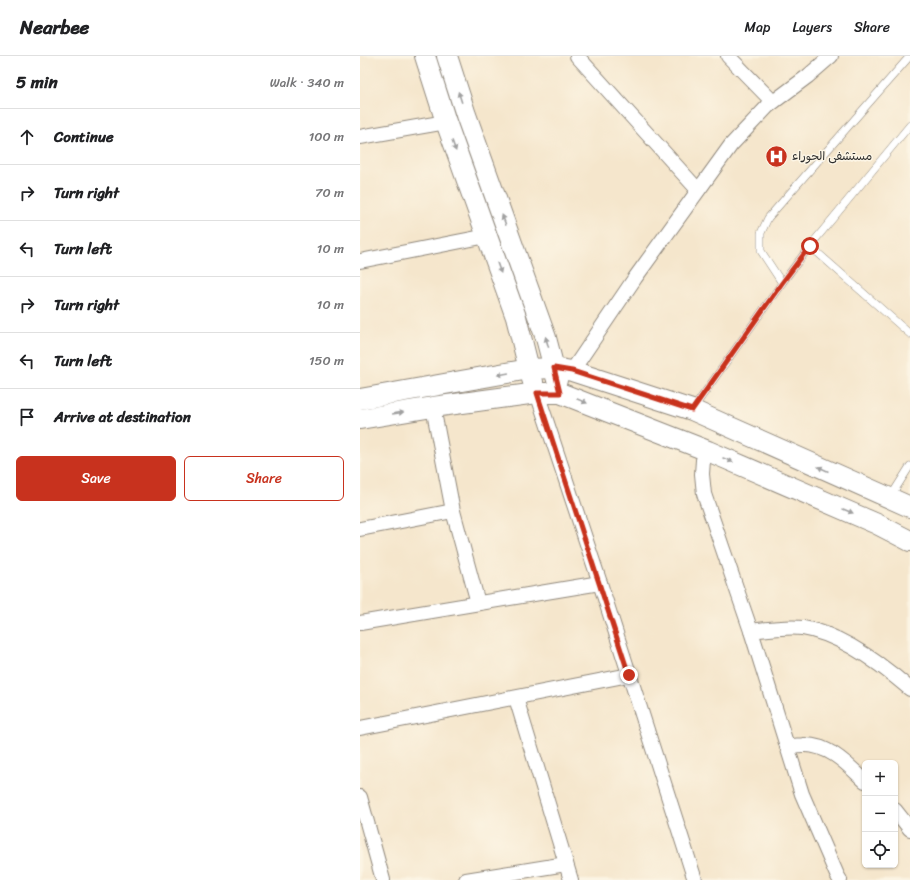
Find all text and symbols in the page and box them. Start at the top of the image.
text: Nearbee [20,11,89,44]
text: Map [745,15,770,40]
text: Layers [792,15,832,40]
text: Share [854,15,890,40]
text: 5 min [16,67,58,97]
text: Walk · 340 m [270,71,344,94]
one-way arrow [457,91,463,103]
text: Continue [54,124,114,150]
text: 100 m [309,125,344,148]
icon: ahead [16,126,38,148]
one-way arrow [452,141,458,153]
hospital icon: مستشفى الحوراء [764,143,790,169]
place label: مستشفى الحوراء [792,145,872,167]
text: Turn right [54,180,119,206]
text: 70 m [315,181,344,204]
icon: right [16,182,38,204]
one-way arrow [500,213,506,225]
text: Turn left [54,236,112,262]
text: 10 m [317,237,344,260]
route start [801,237,819,255]
icon: left [16,238,38,260]
one-way arrow [496,263,502,275]
text: Turn right [54,292,119,318]
text: 10 m [317,293,344,316]
icon: right [16,294,38,316]
one-way arrow [544,336,550,348]
text: Turn left [54,348,112,374]
text: 150 m [309,349,344,372]
icon: left [16,350,38,372]
one-way arrow [497,371,509,377]
one-way arrow [576,399,588,405]
text: Arrive at destination [54,404,191,430]
icon: arrive [16,406,38,428]
one-way arrow [392,410,405,416]
button: Save [16,456,176,501]
button: Share [184,456,344,501]
one-way arrow [723,457,734,463]
one-way arrow [817,465,829,471]
one-way arrow [842,508,853,514]
route end [620,666,638,684]
map controls [862,760,898,868]
button: + [862,760,898,796]
button: − [862,796,898,832]
button: locate [862,832,898,868]

